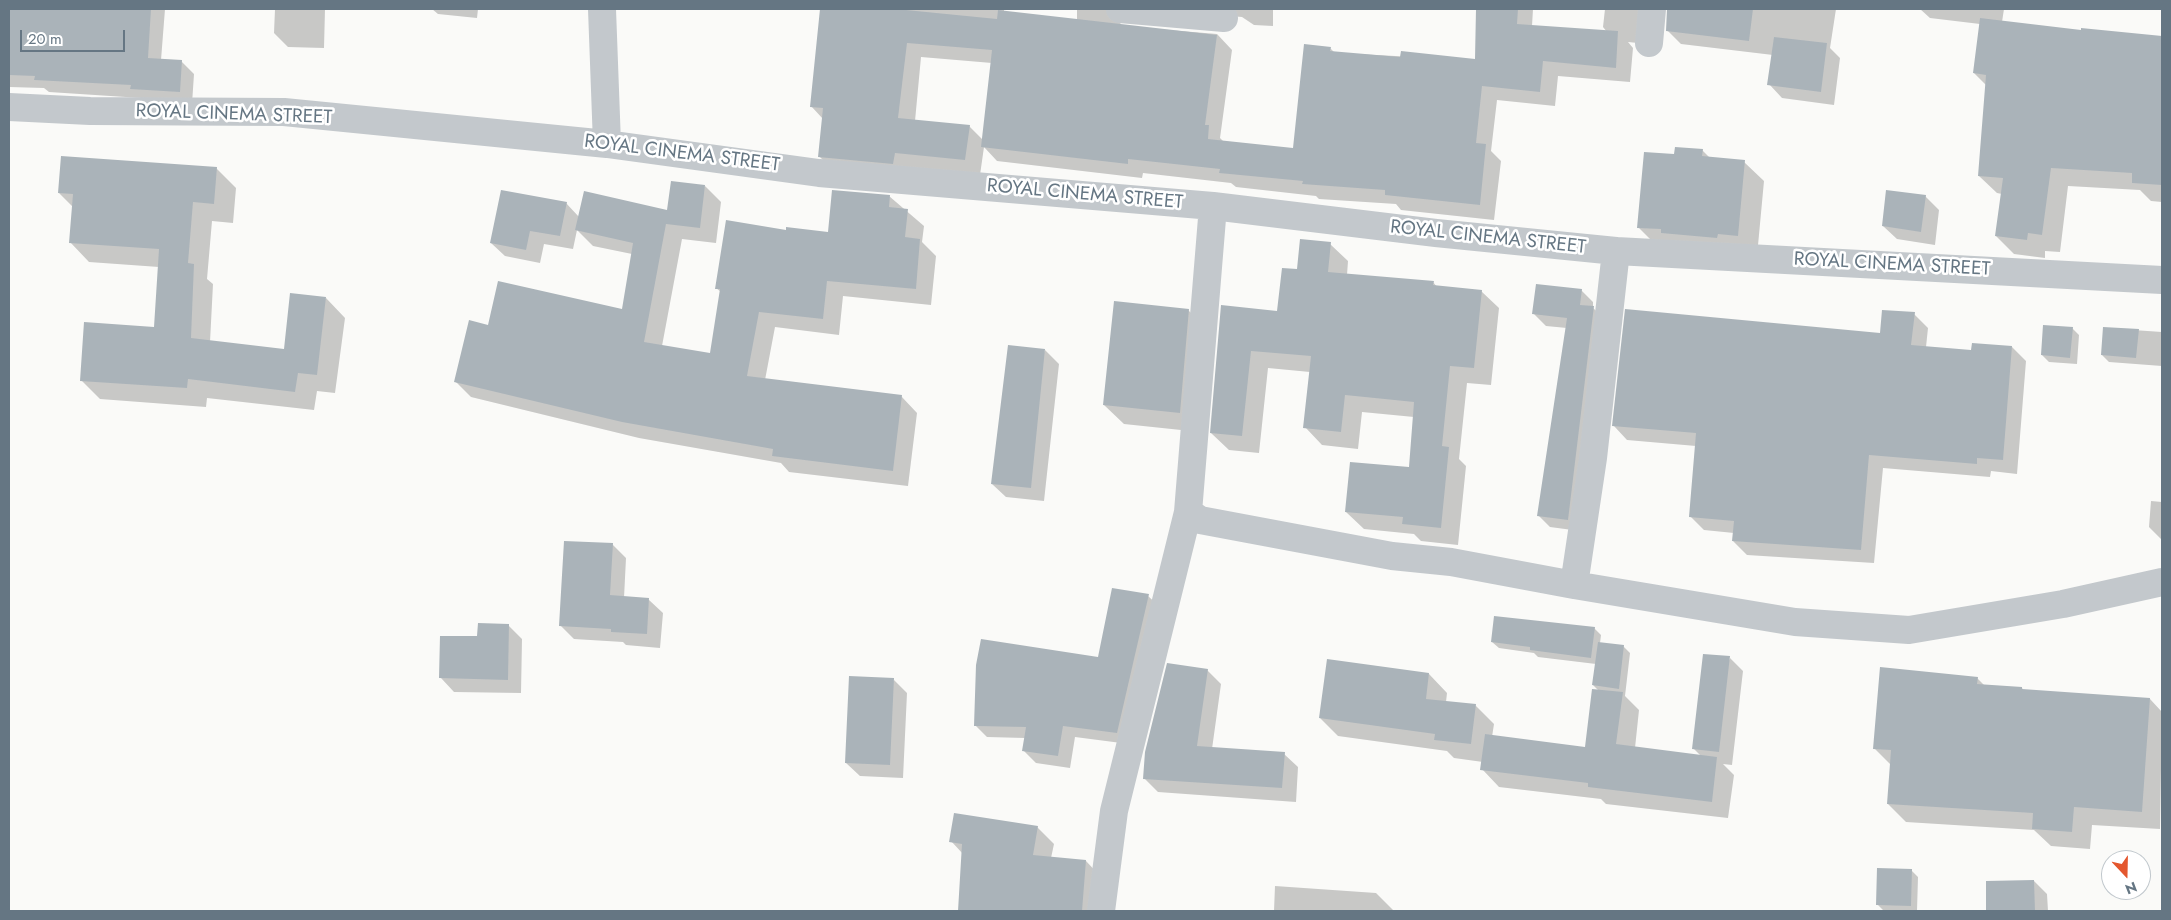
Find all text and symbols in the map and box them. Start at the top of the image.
scale bar [22,20,128,52]
text: 20 m [28,28,62,50]
street label: ROYAL CINEMA STREET [135,100,333,130]
street label: ROYAL CINEMA STREET [583,131,781,177]
street label: ROYAL CINEMA STREET [986,175,1184,215]
street label: ROYAL CINEMA STREET [1389,216,1587,260]
street label: ROYAL CINEMA STREET [1793,248,1991,282]
north arrow [2101,850,2151,900]
text: N [2122,877,2140,899]

